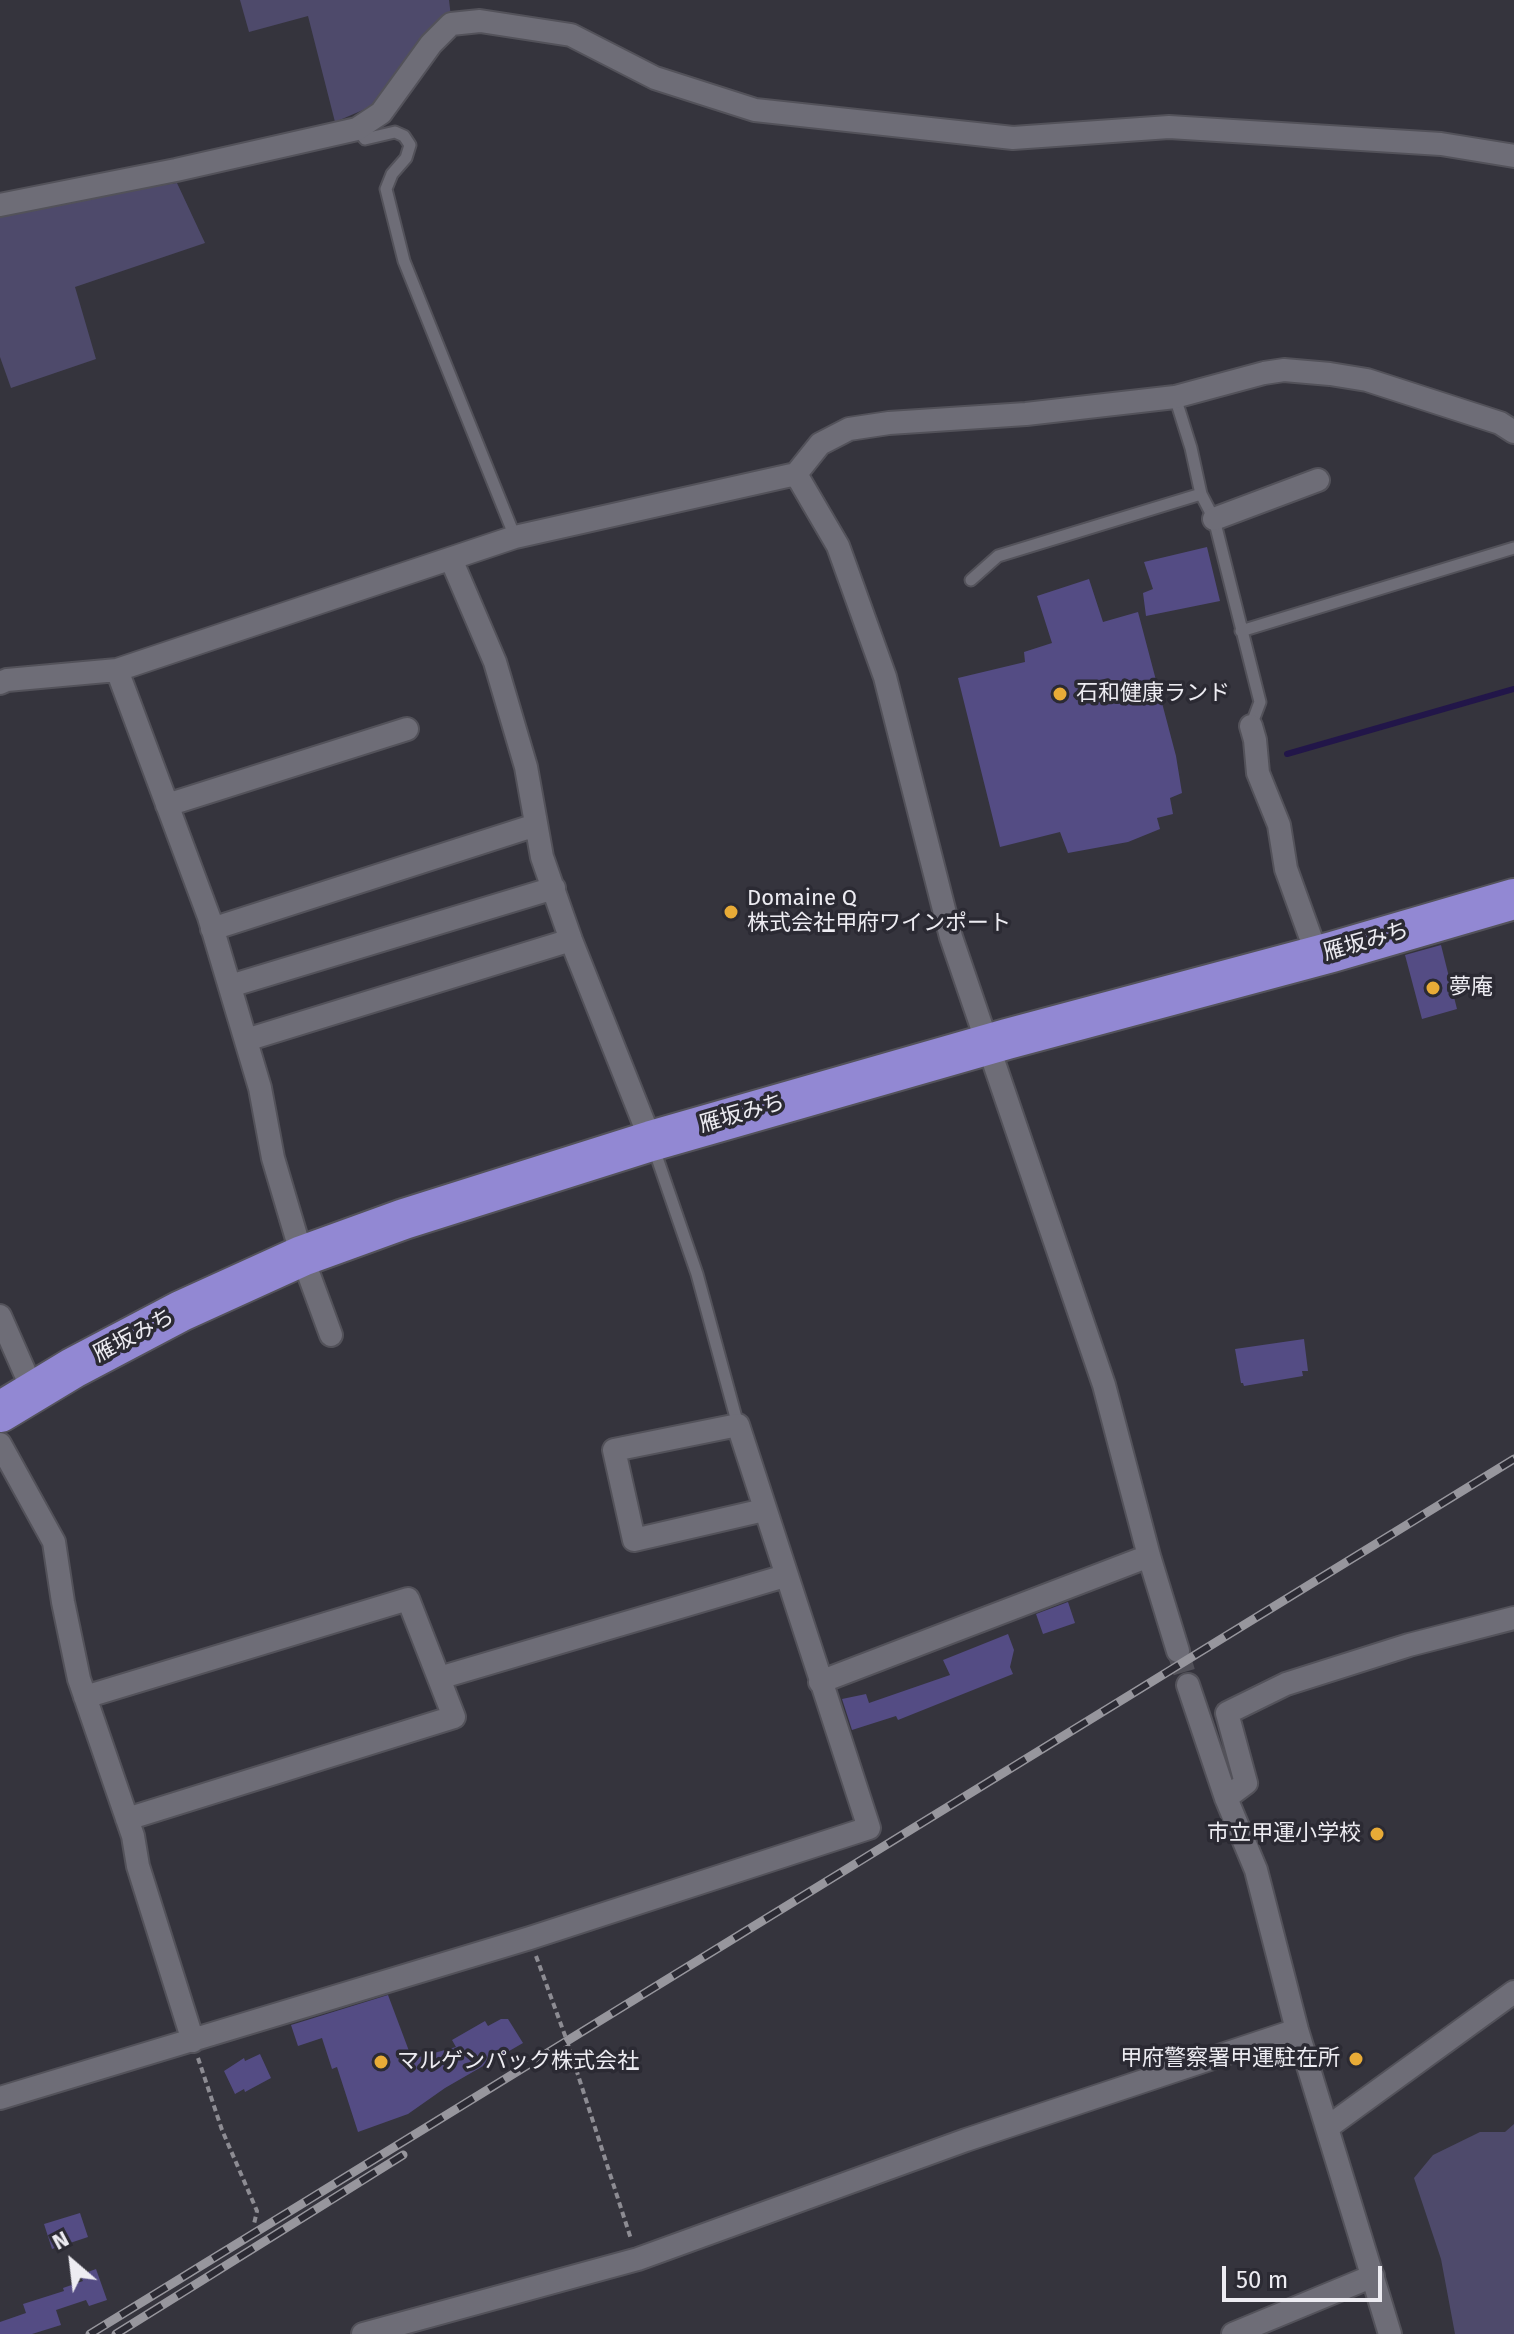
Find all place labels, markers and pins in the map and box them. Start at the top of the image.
place label: 石和健康ランド [1076,681,1230,707]
marker: 石和健康ランド [1051,685,1069,703]
place label: Domaine Q 株式会社甲府ワインポート [747,886,1011,938]
marker: Domaine Q 株式会社甲府ワインポート [722,903,740,921]
place label: 夢庵 [1449,975,1493,1001]
marker: 夢庵 [1424,979,1442,997]
place label: 市立甲運小学校 [1207,1821,1361,1847]
marker: 市立甲運小学校 [1368,1825,1386,1843]
place label: 甲府警察署甲運駐在所 [1120,2046,1340,2072]
place label: マルゲンパック株式会社 [397,2049,639,2075]
marker: 甲府警察署甲運駐在所 [1347,2050,1365,2068]
marker: マルゲンパック株式会社 [372,2053,390,2071]

